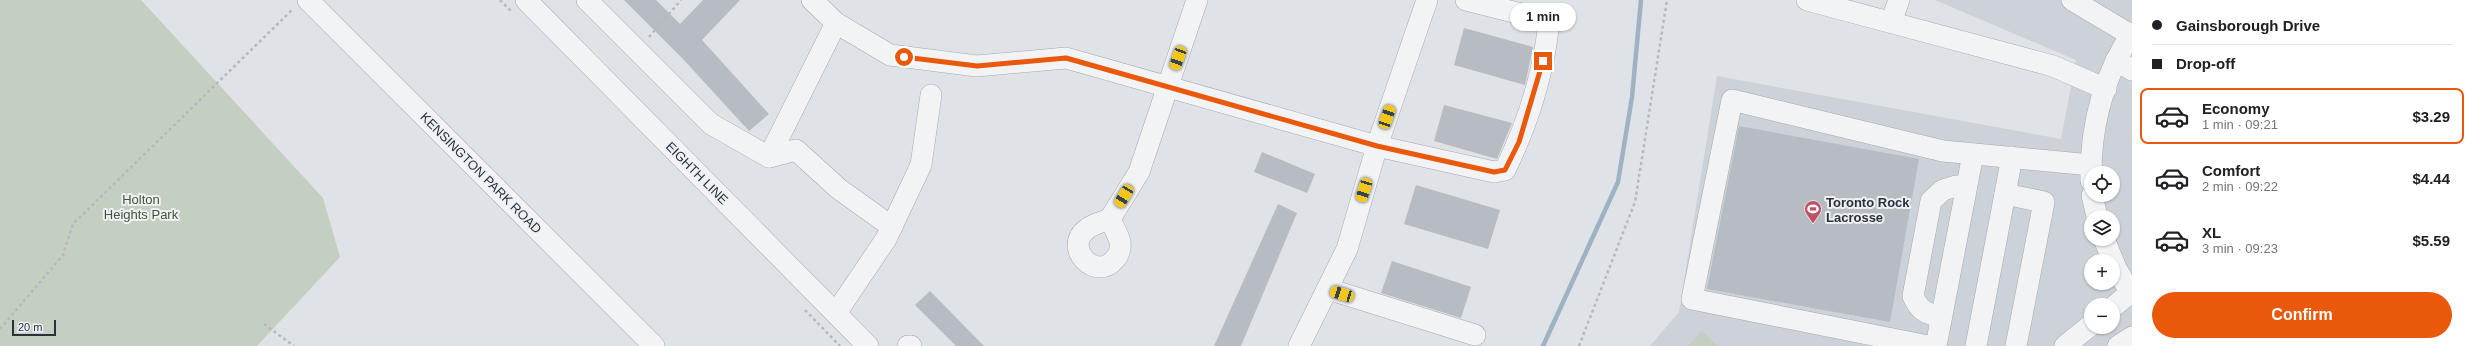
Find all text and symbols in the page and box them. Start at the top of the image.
callout: 1 min [1510,3,1576,31]
text: 1 min [1526,9,1560,24]
text: Gainsborough Drive [2176,17,2320,34]
car [1168,45,1188,71]
route start [895,48,913,66]
route end [1534,52,1552,70]
text: Drop-off [2176,55,2235,72]
icon: car [2154,98,2190,134]
text: Economy [2202,100,2270,117]
car [1377,104,1397,130]
text: $3.29 [2412,108,2450,125]
street label: KENSINGTON PARK ROAD [417,109,545,237]
text: 1 min · 09:21 [2202,117,2278,132]
street label: EIGHTH LINE [663,139,731,207]
icon: car [2154,160,2190,196]
text: Comfort [2202,162,2260,179]
map controls [2084,166,2120,334]
button: locate [2084,166,2120,202]
text: $4.44 [2412,170,2450,187]
car [1355,177,1373,203]
text: 2 min · 09:22 [2202,179,2278,194]
car [1113,183,1135,209]
park label: Holton Heights Park [104,192,179,222]
place label: Toronto Rock Lacrosse [1826,195,1910,225]
sports icon: Toronto Rock Lacrosse [1803,199,1823,224]
button: layers [2084,210,2120,246]
icon: car [2154,222,2190,258]
text: XL [2202,224,2221,241]
text: $5.59 [2412,232,2450,249]
text: 3 min · 09:23 [2202,241,2278,256]
button: + [2084,254,2120,290]
car [1329,285,1355,303]
button: Confirm [2152,292,2452,338]
button: − [2084,298,2120,334]
scale bar [12,318,56,337]
text: 20 m [18,321,42,333]

